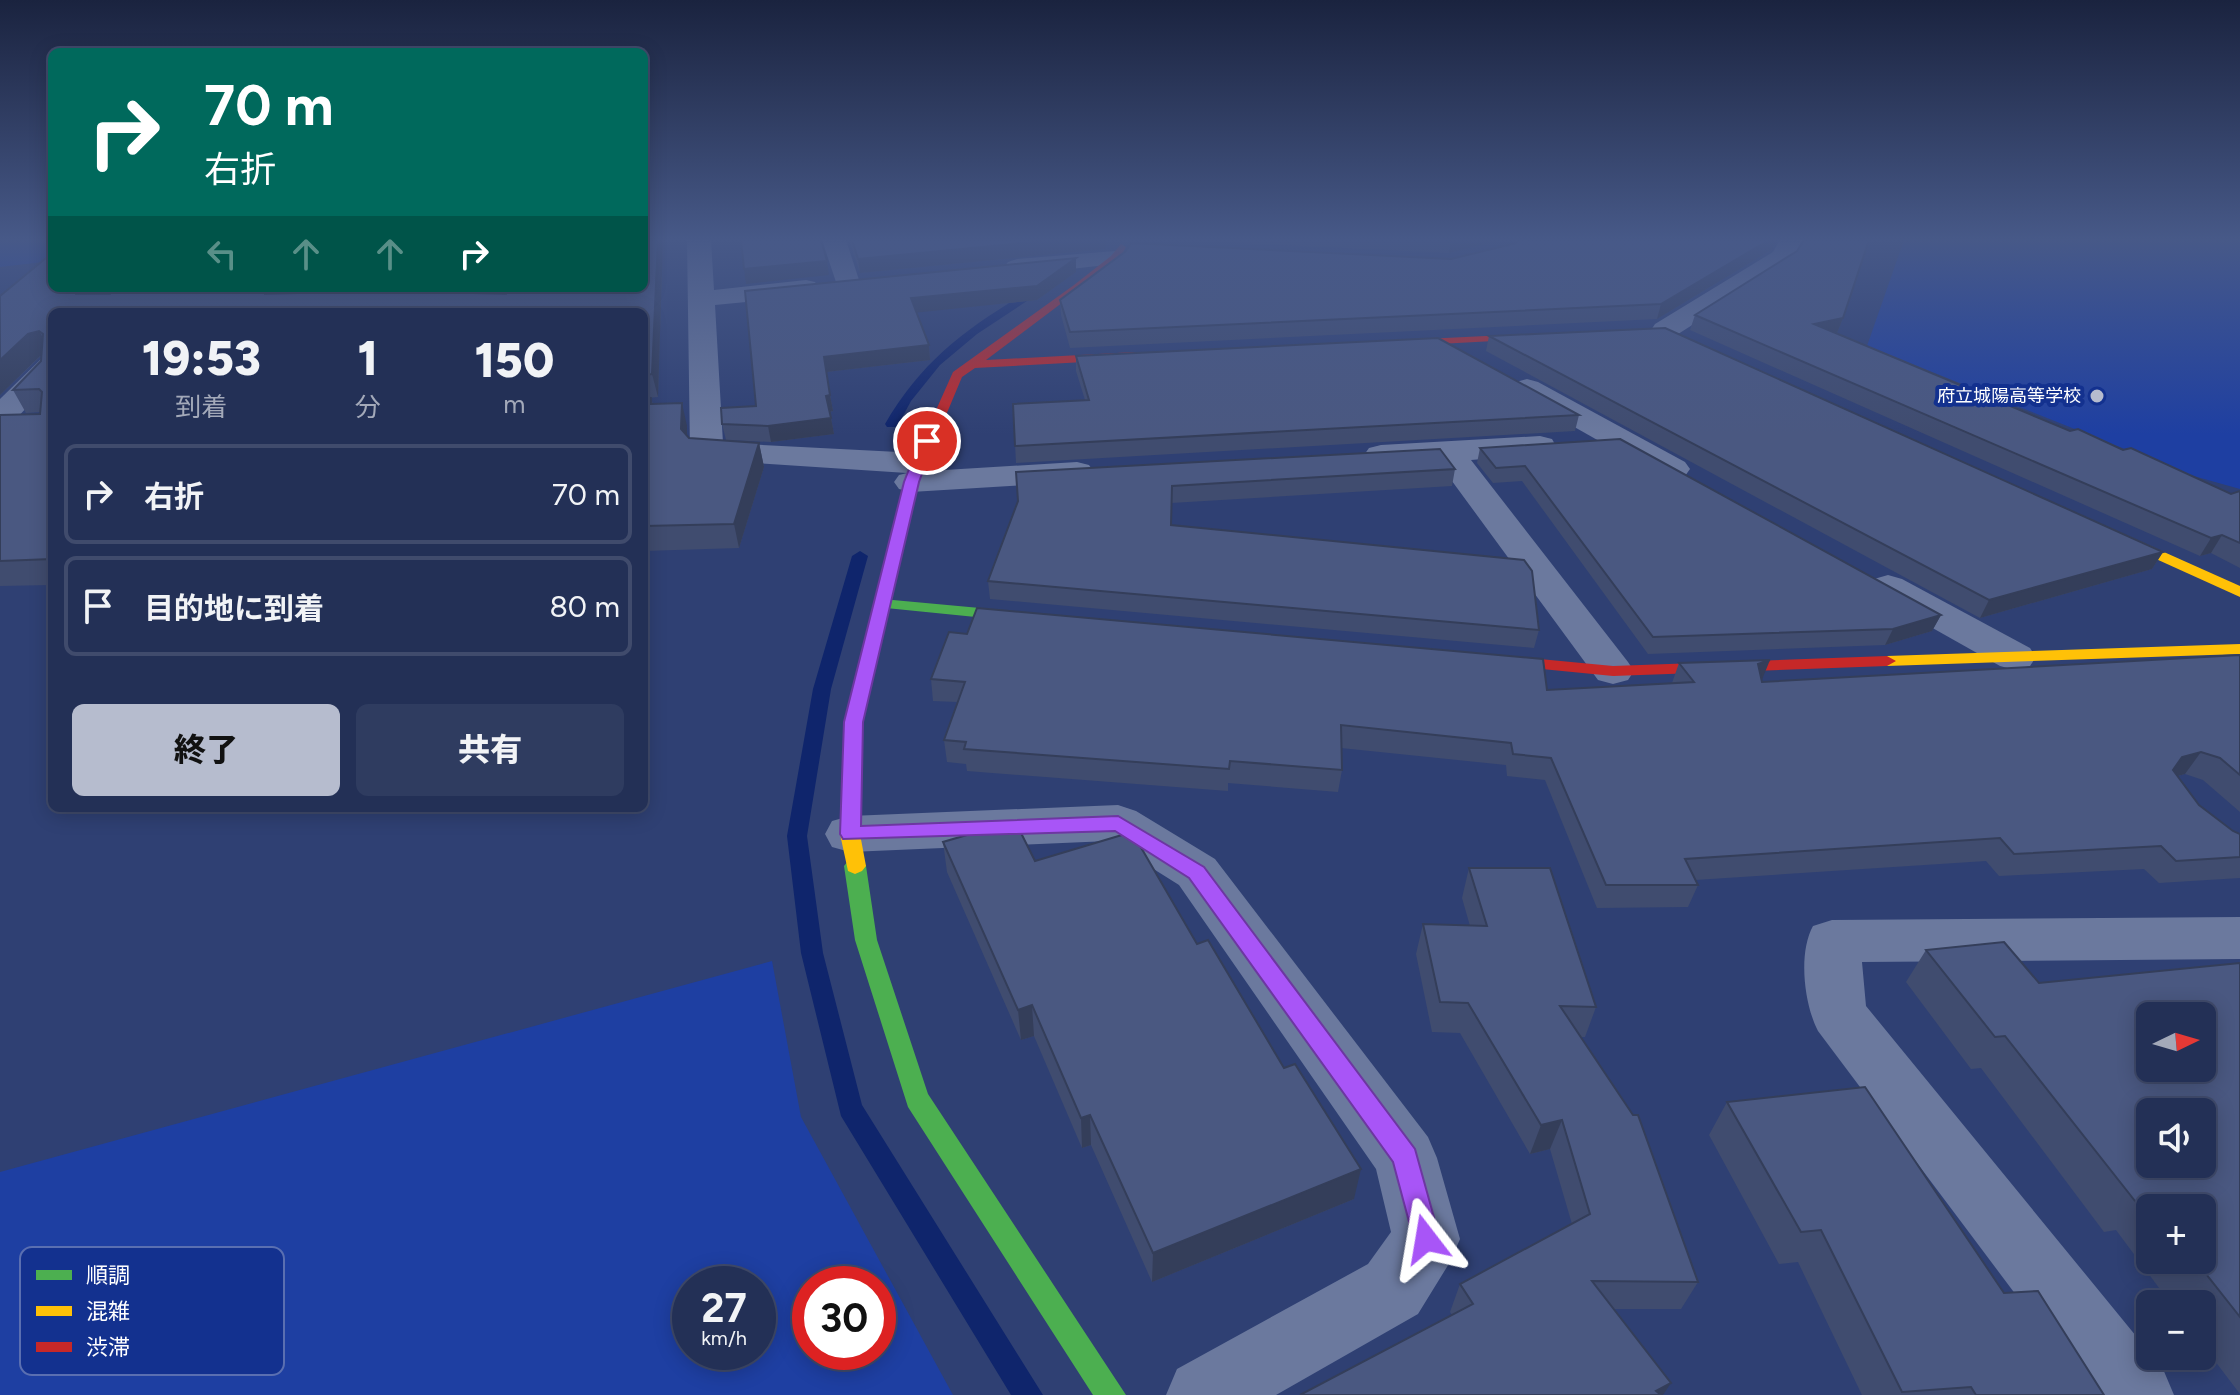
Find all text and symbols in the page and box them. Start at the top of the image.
text: 70 m [204,72,334,139]
icon: right [72,80,176,184]
text: 右折 [204,148,276,191]
icon: left [200,232,244,276]
icon: ahead [284,232,328,276]
icon: ahead [368,232,412,276]
icon: right [452,232,496,276]
text: 19:53 [142,329,261,387]
text: 1 [357,329,378,387]
text: 150 [474,331,554,389]
place label: 府立城陽高等学校 [1937,385,2081,407]
marker: 府立城陽高等学校 [2088,387,2106,405]
text: m [503,388,525,420]
text: 到着 [175,391,227,423]
text: 分 [355,391,381,423]
pin [893,407,961,475]
icon: arrive [905,419,949,463]
icon: right [76,472,120,516]
text: 70 m [552,476,620,513]
text: 右折 [144,478,204,515]
icon: arrive [76,584,120,628]
text: 80 m [549,588,620,625]
text: 目的地に到着 [144,590,324,627]
button: 終了 [72,704,340,796]
button: 共有 [356,704,624,796]
north arrow [2136,1002,2216,1082]
map controls [2136,1002,2216,1370]
button: sound [2136,1098,2216,1178]
button: + [2136,1194,2216,1274]
position arrow [1384,1197,1468,1281]
legend [20,1247,284,1375]
text: 順調 [86,1262,130,1289]
speed limit sign: 30 [792,1266,896,1370]
text: 27 [701,1284,747,1332]
button: − [2136,1290,2216,1370]
text: 混雑 [86,1298,130,1325]
text: km/h [701,1326,747,1350]
text: 渋滞 [86,1334,130,1361]

